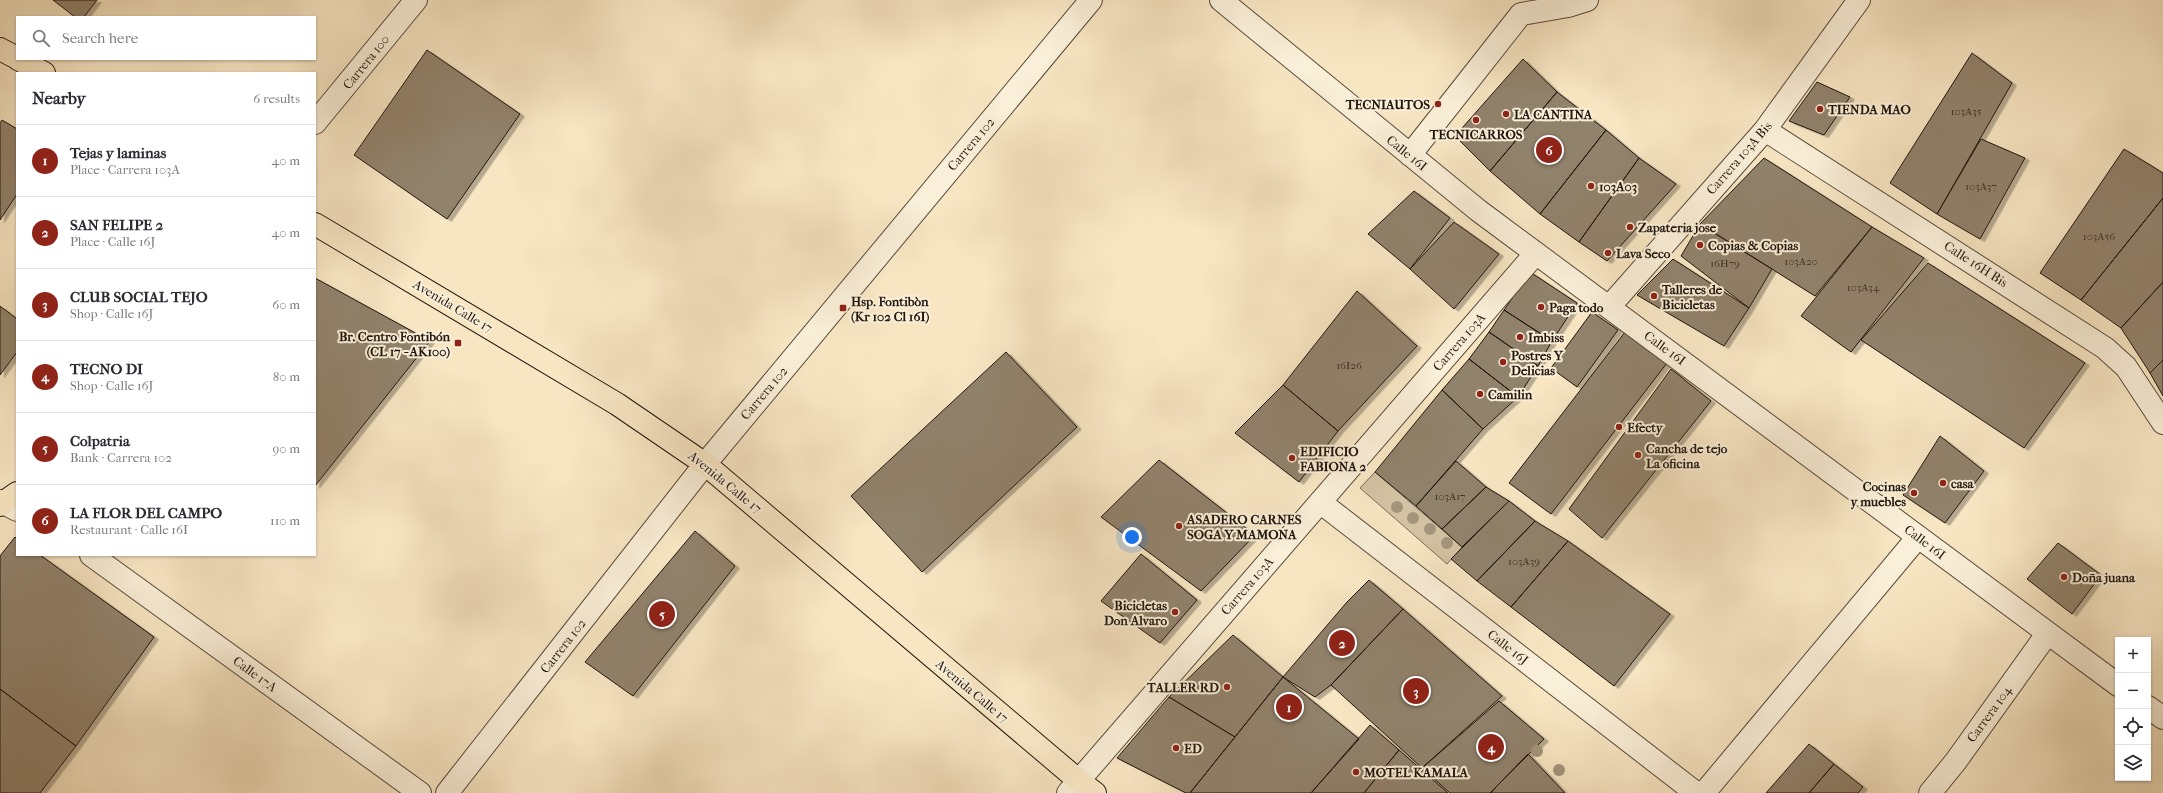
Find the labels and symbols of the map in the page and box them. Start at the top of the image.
street label: Carrera 100 [340,32,392,92]
place label: TECNIAUTOS [1345,97,1430,112]
marker: TECNIAUTOS [1433,99,1443,109]
place label: TIENDA MAO [1827,102,1911,117]
marker: TIENDA MAO [1815,104,1825,114]
house number: 103A35 [1951,105,1982,118]
place label: LA CANTINA [1514,107,1593,122]
marker: LA CANTINA [1501,109,1511,119]
street label: Carrera 102 [944,114,998,174]
marker: TECNICARROS [1471,115,1481,125]
street label: Carrera 103A Bis [1703,118,1775,198]
place label: TECNICARROS [1429,127,1523,142]
street label: Calle 16I [1384,132,1430,174]
pin: 6 [1536,135,1562,165]
place label: 103A03 [1599,179,1637,195]
house number: 103A37 [1965,180,1997,193]
marker: 103A03 [1586,181,1596,191]
place label: Zapateria jose [1638,220,1717,236]
marker: Zapateria jose [1625,222,1635,232]
house number: 103A56 [2083,230,2115,243]
place label: Copias & Copias [1708,238,1798,254]
street label: Calle 16H Bis [1941,238,2011,290]
marker: Copias & Copias [1695,240,1705,250]
place label: Lava Seco [1616,246,1671,261]
marker: Lava Seco [1603,248,1613,258]
house number: 103A20 [1784,255,1818,268]
house number: 16H79 [1710,257,1740,270]
street label: Avenida Calle 17 [410,276,495,336]
house number: 103A34 [1847,281,1880,294]
place label: Talleres de Bicicletas [1661,282,1723,312]
marker: Talleres de Bicicletas [1649,291,1659,301]
place label: Hsp. Fontibòn (Kr 102 Cl 16I) [851,294,930,324]
place label: Paga todo [1549,300,1604,316]
marker: Paga todo [1536,302,1546,312]
marker: Hsp. Fontibòn (Kr 102 Cl 16I) [838,303,848,313]
street label: Carrera 103A [1430,309,1489,374]
street label: Calle 16I [1641,328,1689,368]
place label: Br. Centro Fontibón (CL 17 - AK100) [339,329,450,359]
place label: Imbiss [1528,330,1564,345]
marker: Imbiss [1515,332,1525,342]
marker: Br. Centro Fontibón (CL 17 - AK100) [453,338,463,348]
place label: Postres Y Delicias [1511,348,1564,378]
marker: Postres Y Delicias [1498,357,1508,367]
house number: 16I26 [1336,359,1362,372]
street label: Carrera 102 [737,363,791,423]
place label: Camilin [1488,387,1533,402]
marker: Camilin [1475,389,1485,399]
place label: Efecty [1627,420,1664,436]
marker: Efecty [1614,422,1624,432]
place label: Cancha de tejo La oficina [1646,441,1728,471]
place label: EDIFICIO FABIONA 2 [1299,444,1366,474]
street label: Avenida Calle 17 [685,447,765,516]
marker: Cancha de tejo La oficina [1633,450,1643,460]
marker: EDIFICIO FABIONA 2 [1287,453,1297,463]
place label: casa [1951,476,1975,491]
marker: casa [1938,478,1948,488]
place label: Cocinas y muebles [1850,479,1906,510]
marker: Cocinas y muebles [1909,488,1919,498]
house number: 103A17 [1435,490,1465,503]
place label: ASADERO CARNES SOGA Y MAMONA [1186,512,1302,542]
marker: ASADERO CARNES SOGA Y MAMONA [1174,521,1184,531]
street label: Calle 16I [1901,522,1949,562]
your location [1122,527,1142,547]
street label: Carrera 103A [1218,553,1277,618]
house number: 103A39 [1508,555,1540,568]
place label: Doña juana [2072,570,2136,585]
marker: Doña juana [2059,572,2069,582]
place label: Bicicletas Don Alvaro [1104,598,1167,628]
pin: 5 [649,599,675,629]
marker: Bicicletas Don Alvaro [1170,607,1180,617]
street label: Carrera 102 [537,616,589,676]
street label: Calle 16J [1485,626,1531,668]
pin: 2 [1329,628,1355,658]
street label: Calle 17A [230,653,280,695]
street label: Avenida Calle 17 [932,656,1011,726]
pin: 3 [1403,676,1429,706]
place label: TALLER RD [1146,680,1219,695]
marker: TALLER RD [1222,682,1232,692]
street label: Carrera 104 [1964,683,2015,745]
pin: 1 [1276,692,1302,722]
pin: 4 [1478,732,1504,762]
place label: ED [1184,741,1202,756]
marker: ED [1171,743,1181,753]
place label: MOTEL KAMALA [1363,765,1469,780]
marker: MOTEL KAMALA [1351,767,1361,777]

